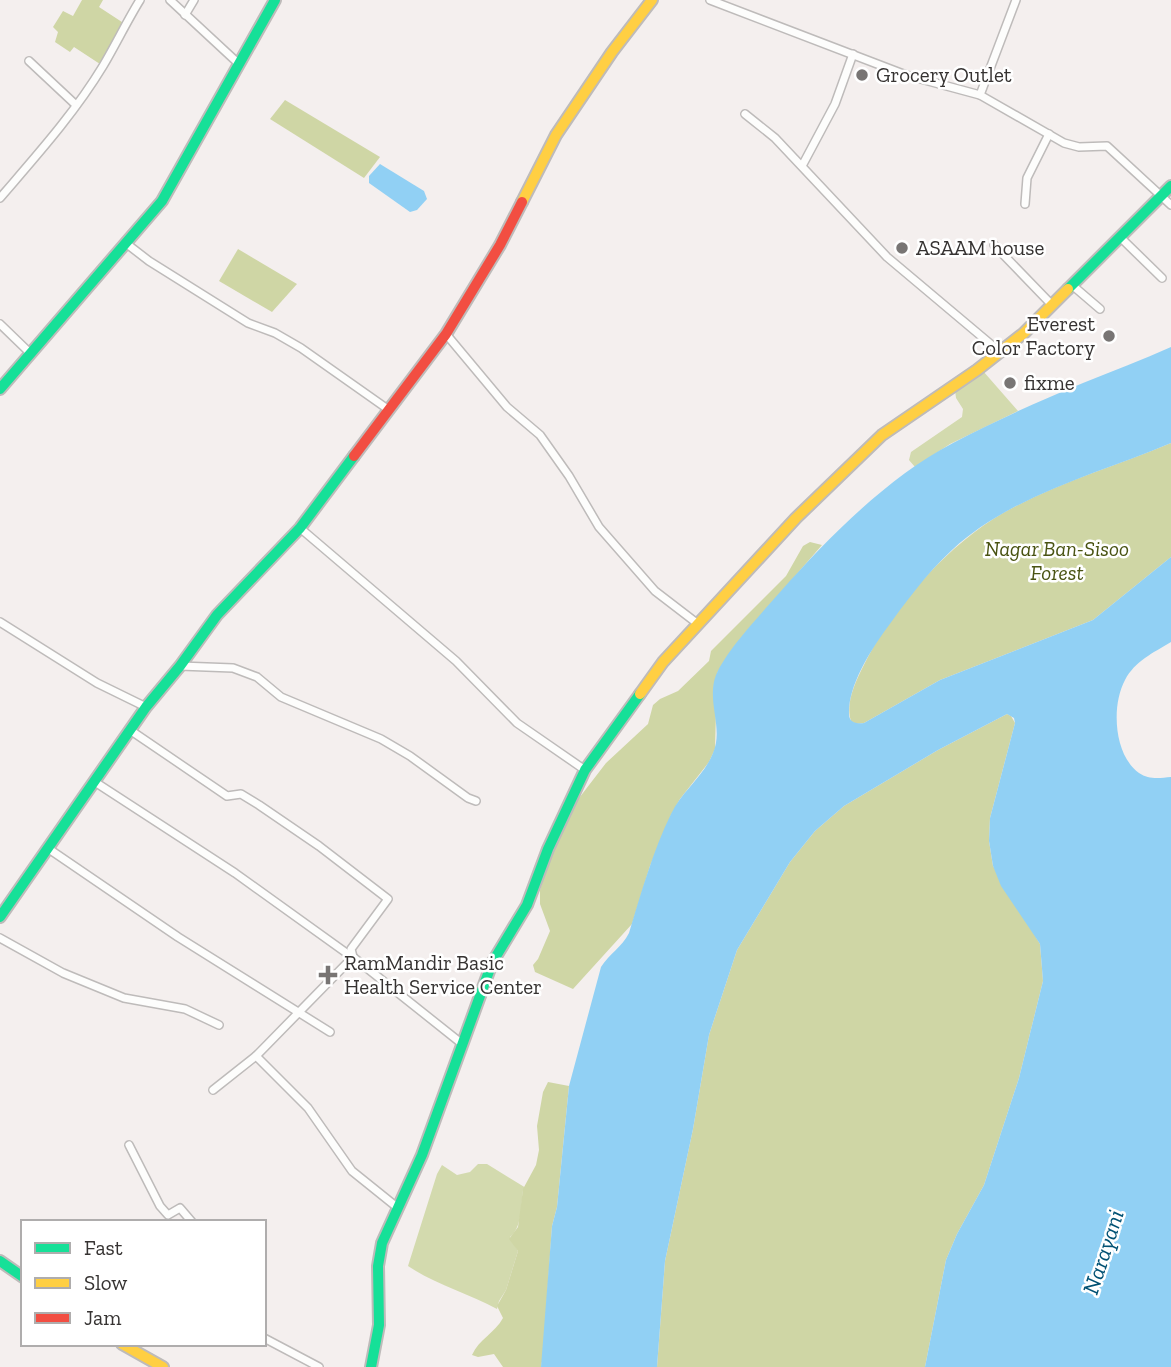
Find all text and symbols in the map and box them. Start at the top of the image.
place label: Grocery Outlet [876,62,1012,87]
marker: Grocery Outlet [854,67,870,83]
place label: ASAAM house [916,235,1044,260]
marker: ASAAM house [894,240,910,256]
place label: Everest Color Factory [972,311,1095,360]
marker: Everest Color Factory [1101,328,1117,344]
place label: fixme [1024,370,1075,395]
marker: fixme [1002,375,1018,391]
park label: Nagar Ban-Sisoo Forest [985,536,1129,585]
place label: RamMandir Basic Health Service Center [344,950,542,999]
marker: RamMandir Basic Health Service Center [318,965,338,985]
water label: Narayani [1076,1206,1130,1298]
legend [21,1220,266,1346]
text: Fast [84,1235,123,1260]
text: Slow [84,1270,127,1295]
text: Jam [84,1305,121,1330]

